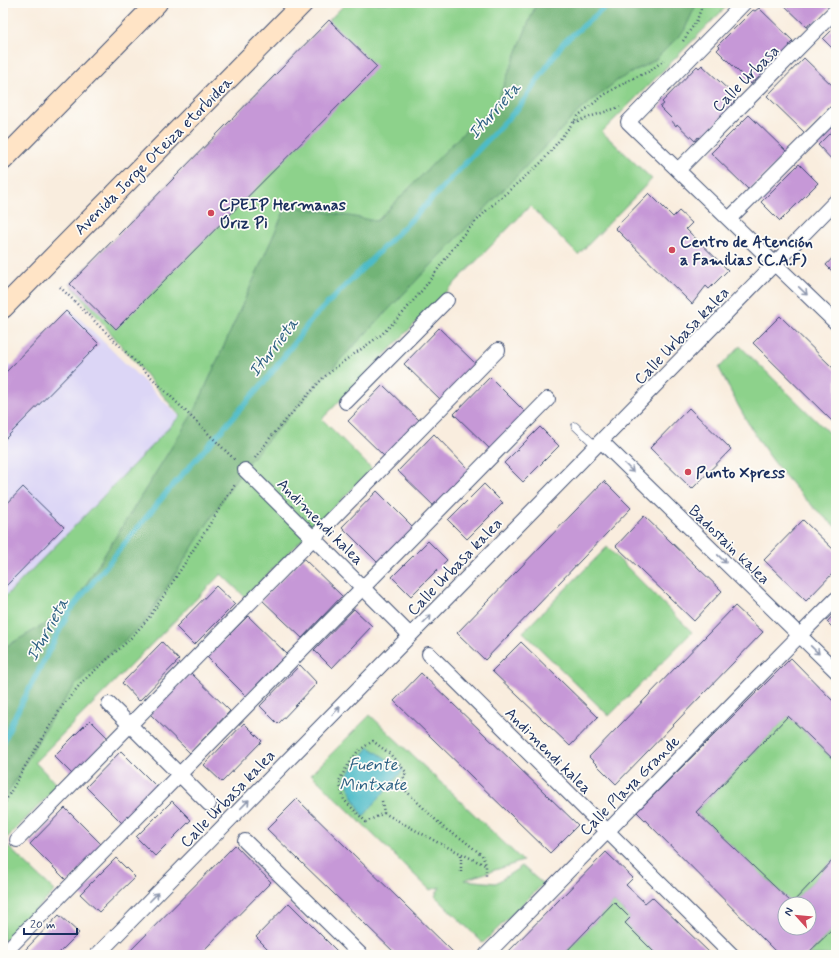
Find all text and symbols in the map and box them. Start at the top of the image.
street label: Calle Urbasa [708,41,784,117]
street label: Avenida Jorge Oteiza etorbidea [70,72,239,241]
water label: Iturrieta [463,77,527,144]
place label: CPEIP Hermanas Úriz Pi [219,195,346,234]
marker: CPEIP Hermanas Úriz Pi [206,208,216,218]
place label: Centro de Atención a Familias (C.A.F) [680,232,813,271]
marker: Centro de Atención a Familias (C.A.F) [667,245,677,255]
street label: Calle Urbasa kalea [630,282,734,390]
one-way arrow [798,286,808,296]
water label: Iturrieta [244,313,304,382]
one-way arrow [624,463,634,473]
place label: Punto Xpress [696,463,785,484]
marker: Punto Xpress [683,467,693,477]
street label: Andimendi kalea [272,474,368,570]
street label: Badostain kalea [684,501,774,590]
street label: Calle Urbasa kalea [403,513,507,621]
one-way arrow [717,554,727,564]
water label: Iturrieta [22,593,75,665]
one-way arrow [422,614,431,624]
one-way arrow [810,645,820,655]
street label: Andimendi kalea [500,703,596,799]
one-way arrow [331,706,340,716]
street label: Calle Playa Grande [575,731,685,841]
street label: Calle Urbasa kalea [176,745,280,853]
water label: Fuente Mintxate [339,754,408,796]
one-way arrow [240,799,249,809]
one-way arrow [149,892,158,902]
north arrow [777,896,817,936]
text: N [781,905,797,918]
scale bar [24,910,77,936]
text: 20 m [30,917,56,933]

